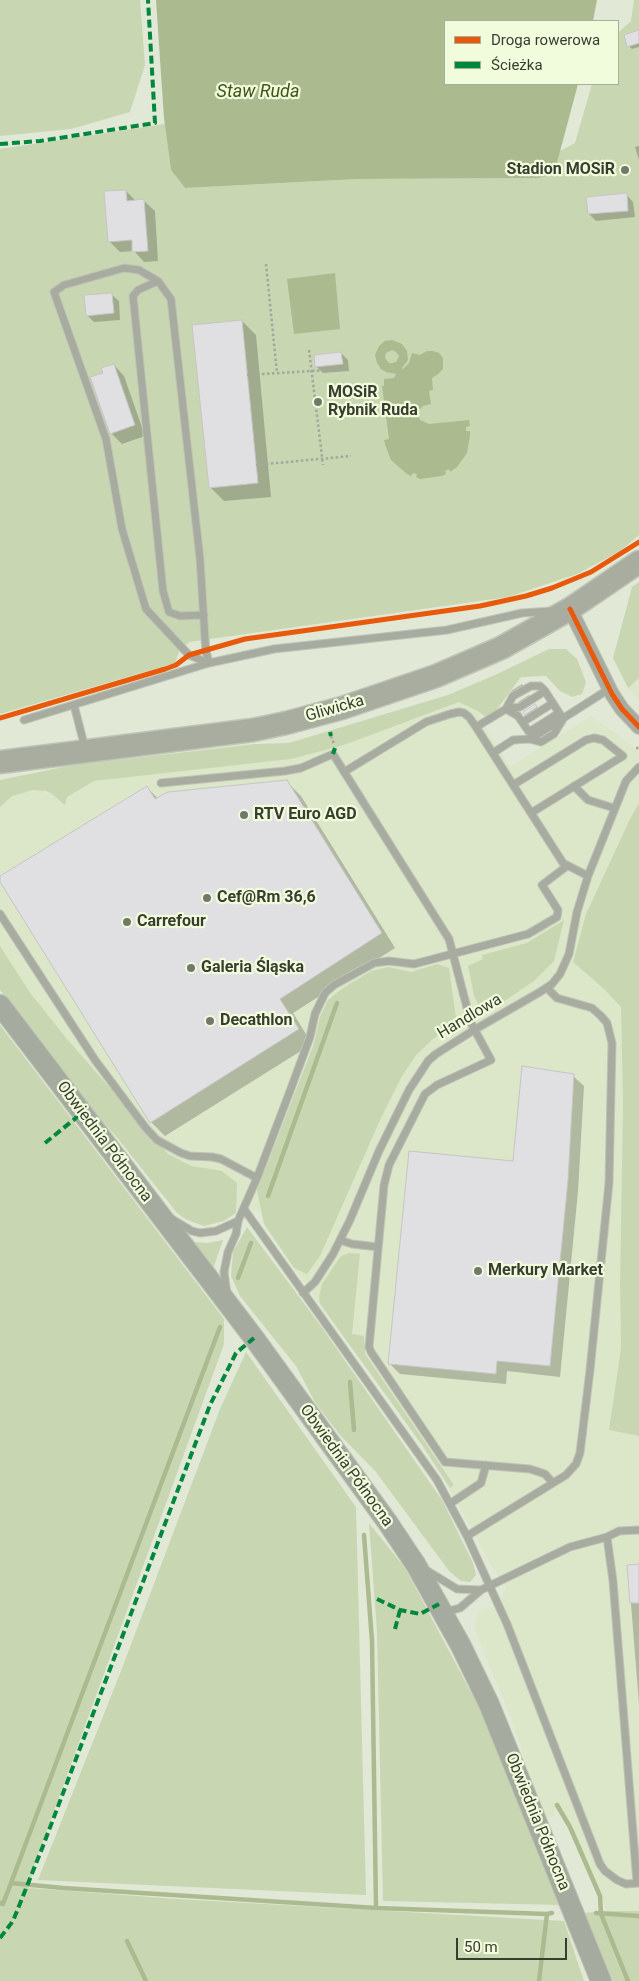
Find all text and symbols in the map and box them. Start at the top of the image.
legend [444,20,619,85]
text: Droga rowerowa [491,31,600,49]
text: Ścieżka [491,56,543,74]
water label: Staw Ruda [217,81,299,103]
place label: Stadion MOSiR [507,160,615,180]
marker: Stadion MOSiR [619,164,631,176]
place label: MOSiR Rybnik Ruda [328,383,418,421]
marker: MOSiR Rybnik Ruda [312,396,324,408]
street label: Gliwicka [304,692,366,726]
place label: RTV Euro AGD [254,805,357,825]
marker: RTV Euro AGD [238,809,250,821]
place label: Cef@Rm 36,6 [217,888,316,908]
marker: Cef@Rm 36,6 [201,892,213,904]
place label: Carrefour [137,912,206,932]
marker: Carrefour [121,916,133,928]
place label: Galeria Śląska [201,958,304,978]
marker: Galeria Śląska [185,962,197,974]
street label: Handlowa [434,990,506,1044]
place label: Decathlon [220,1011,293,1031]
marker: Decathlon [204,1015,216,1027]
street label: Obwiednia Północna [52,1078,156,1206]
place label: Merkury Market [488,1261,603,1281]
marker: Merkury Market [472,1265,484,1277]
street label: Obwiednia Północna [295,1401,397,1531]
street label: Obwiednia Północna [501,1751,573,1893]
scale bar [459,1928,570,1960]
text: 50 m [464,1938,498,1956]

